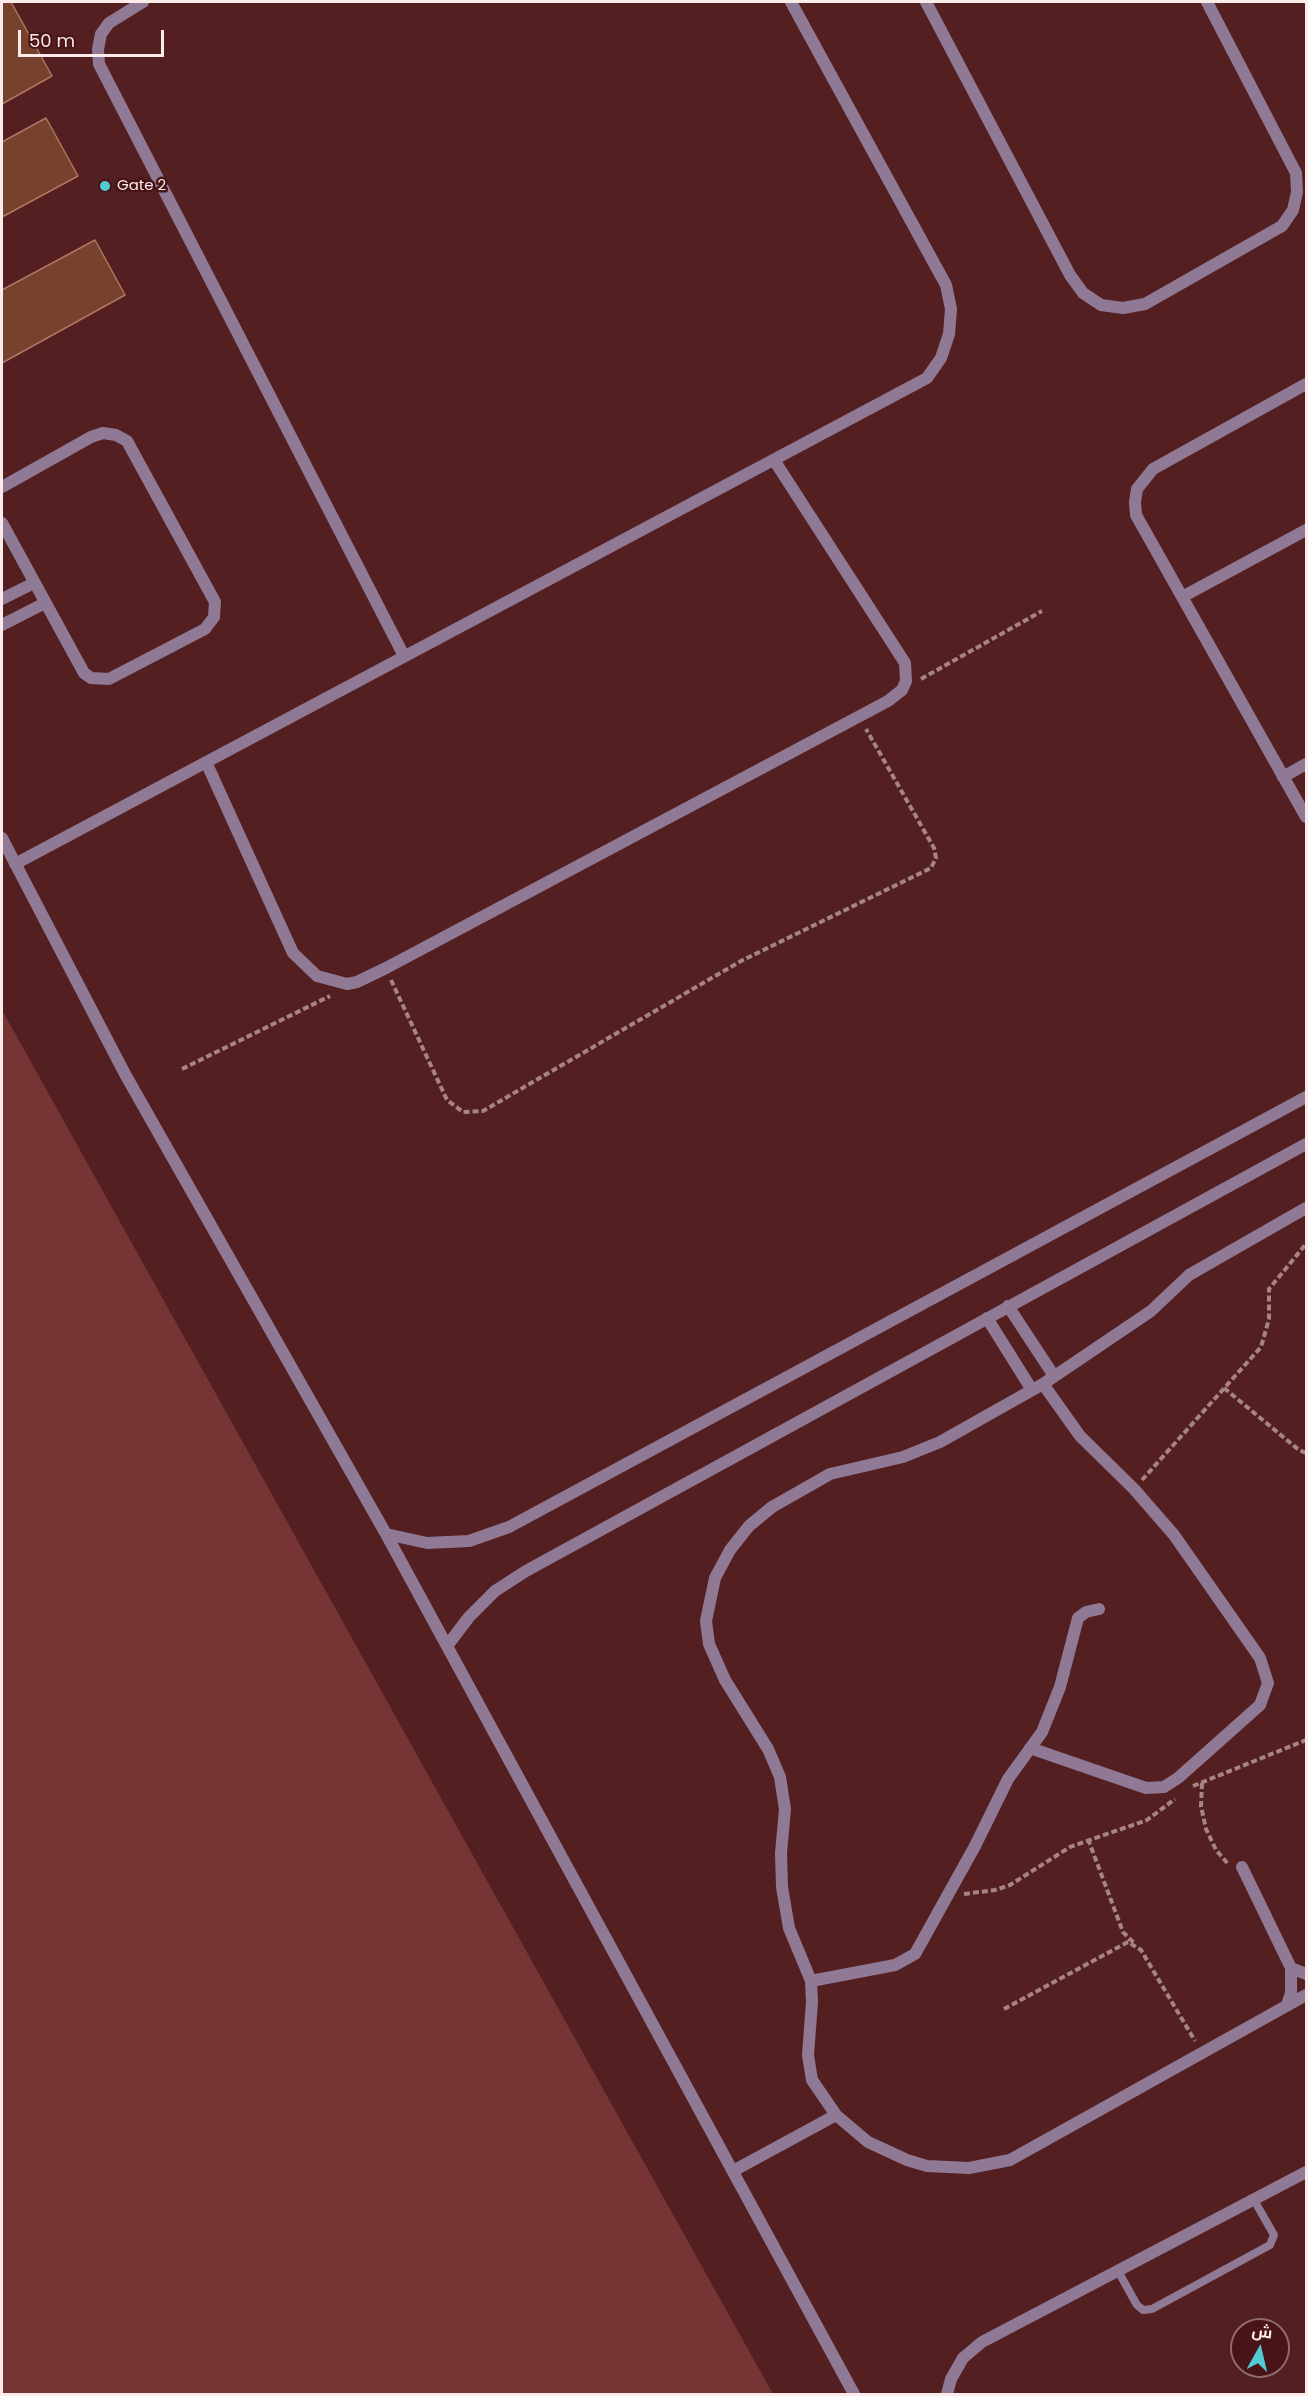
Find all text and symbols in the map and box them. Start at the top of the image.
scale bar [21,18,166,56]
text: 50 m [29,28,75,53]
place label: Gate 2 [117,177,166,195]
marker: Gate 2 [98,179,112,193]
north arrow [1230,2318,1290,2378]
text: ش [1251,2319,1274,2344]

